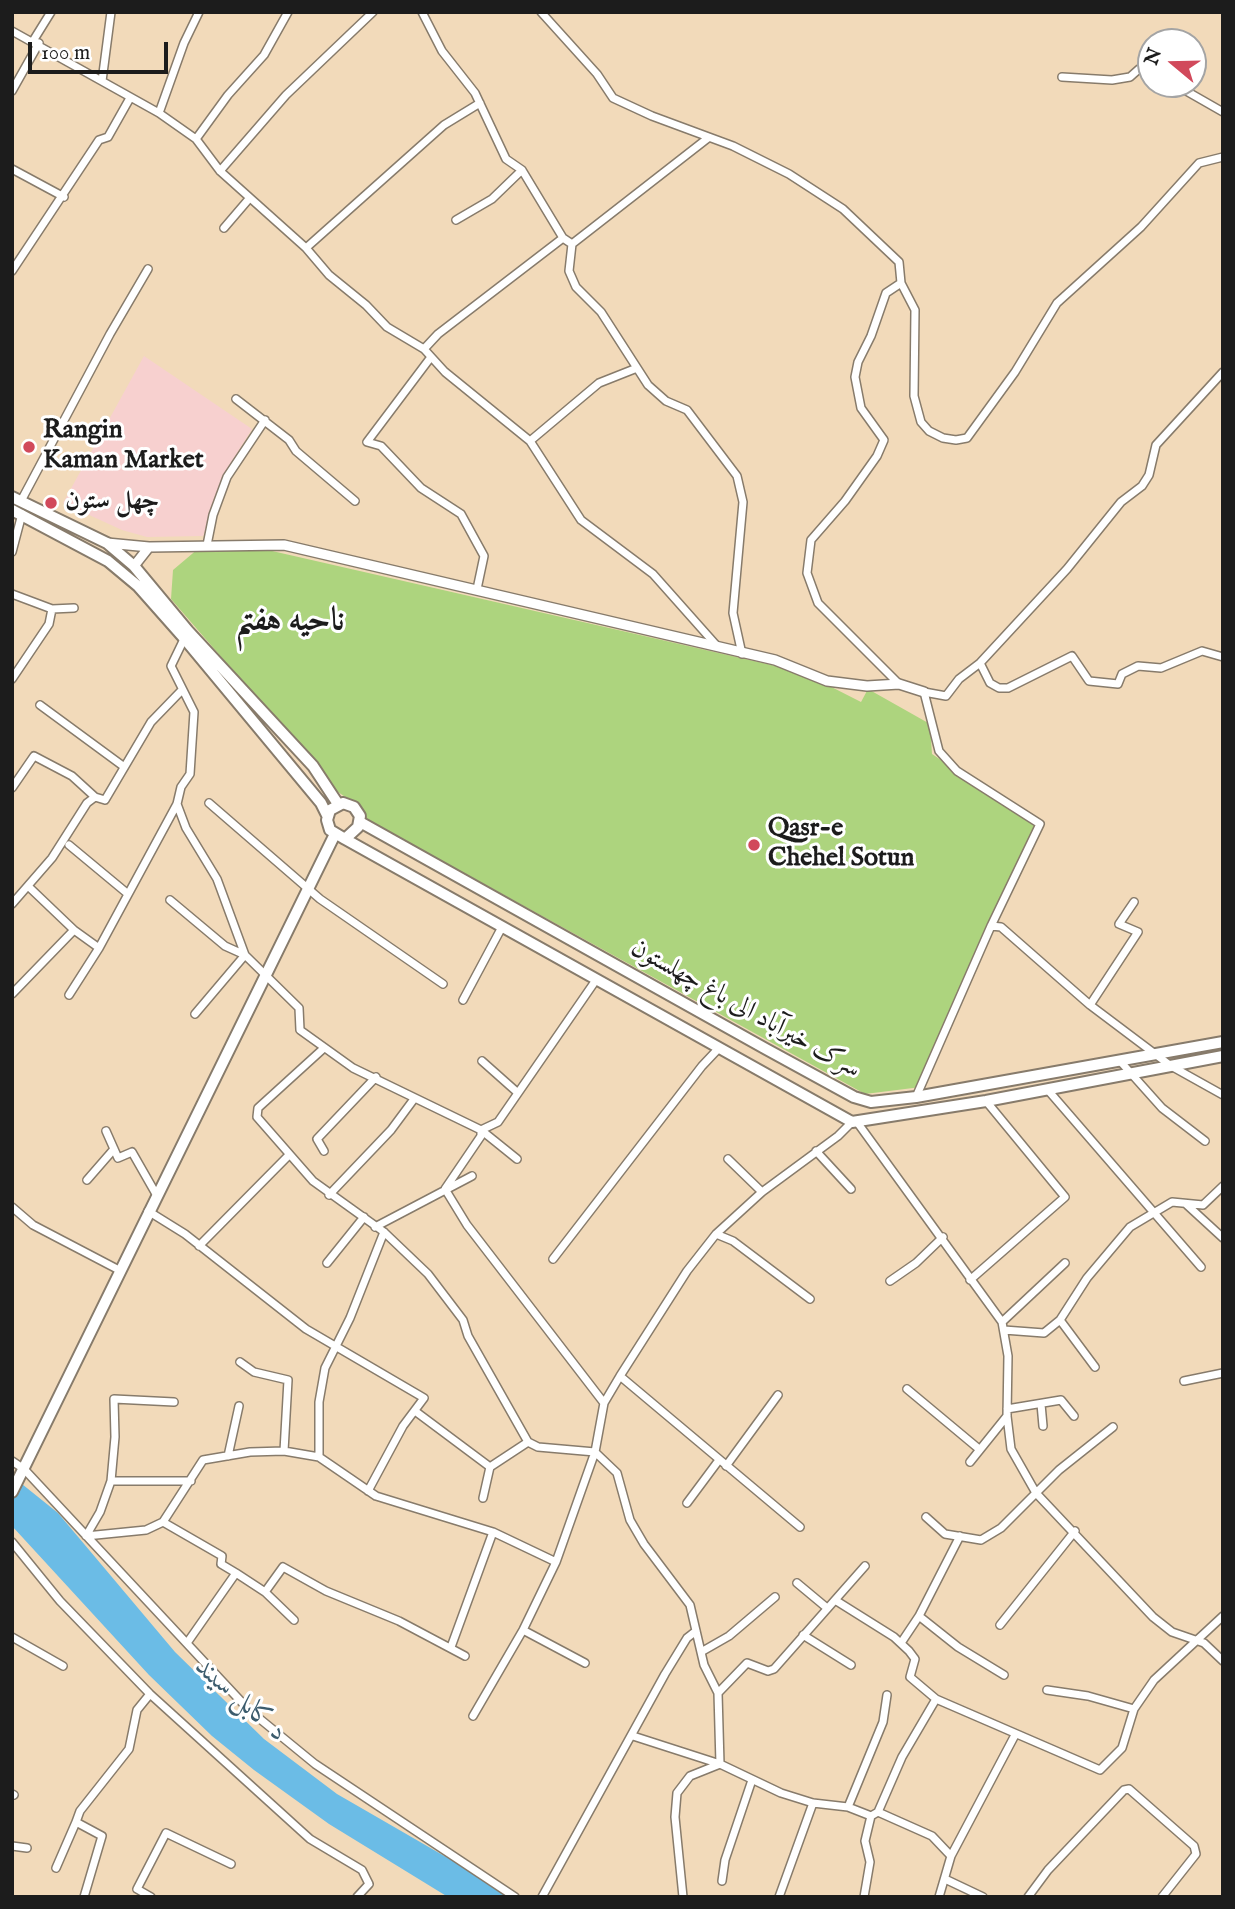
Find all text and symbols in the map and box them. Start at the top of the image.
scale bar [32,28,172,72]
north arrow [1137,28,1207,98]
text: 100 m [41,40,90,67]
text: N [1140,45,1168,69]
place label: Rangin Kaman Market [43,416,204,478]
marker: Rangin Kaman Market [21,439,37,455]
place label: چهل ستون [65,487,160,519]
marker: چهل ستون [43,495,59,511]
district label: ناحیه هفتم [235,603,345,643]
place label: Qasr-e Chehel Sotun [768,814,914,876]
marker: Qasr-e Chehel Sotun [746,837,762,853]
street label: سرک خیرآباد الی باغ چهلستون [625,934,865,1086]
water label: د کابل سيند [187,1652,293,1750]

